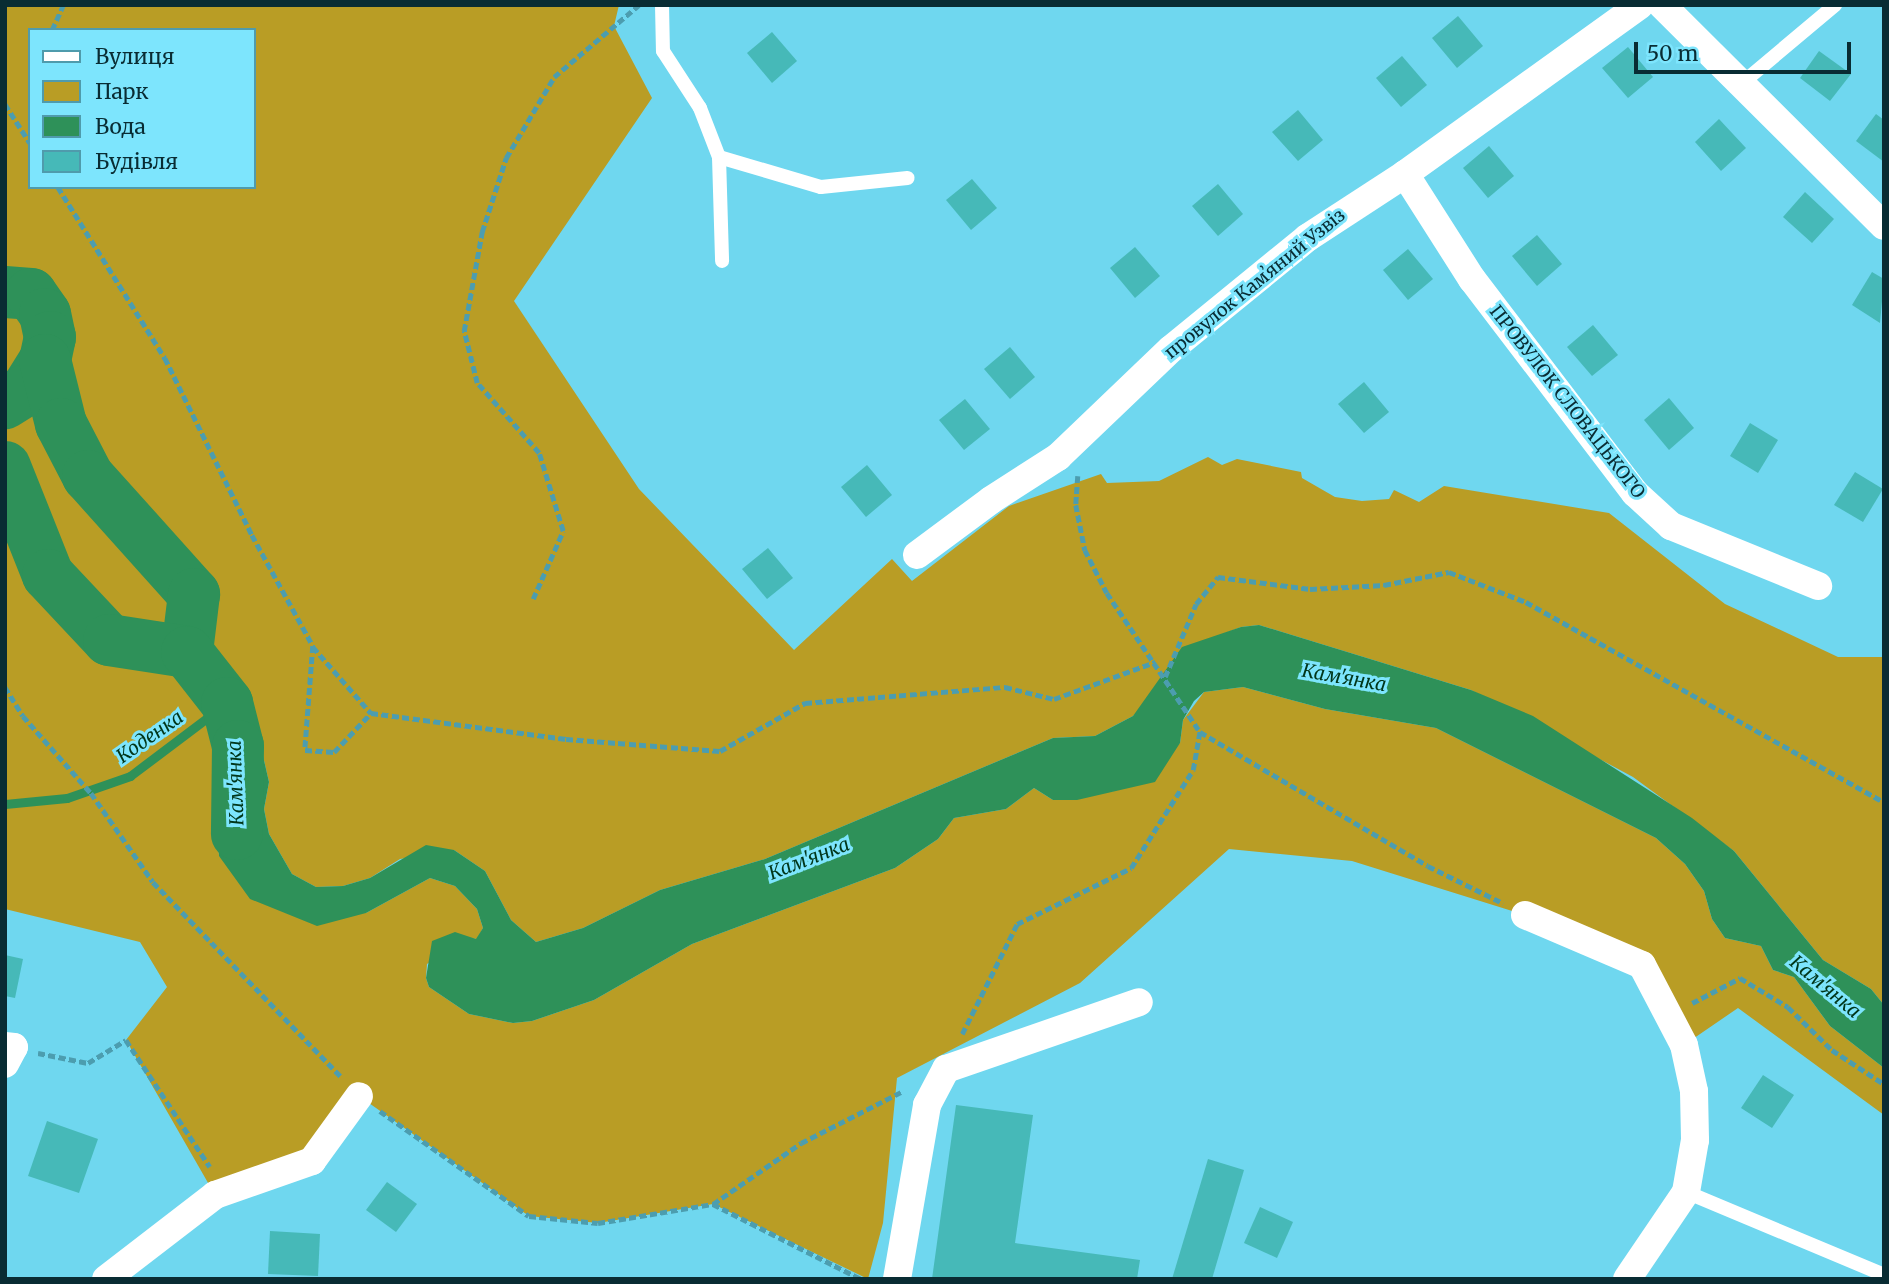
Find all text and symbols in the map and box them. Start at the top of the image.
legend [28,28,256,189]
scale bar [1637,28,1854,72]
text: 50 m [1647,40,1698,67]
text: Вулиця [95,43,175,70]
text: Парк [95,78,149,105]
text: Вода [95,113,146,140]
text: Будівля [95,148,178,175]
street label: провулок Камʼяний Узвіз [1160,205,1350,363]
street label: ПРОВУЛОК СЛОВАЦЬКОГО [1485,301,1649,503]
water label: Кам'янка [1300,659,1388,697]
water label: Коденка [112,706,188,768]
water label: Кам'янка [223,740,249,826]
water label: Кам'янка [765,833,853,885]
water label: Кам'янка [1785,951,1865,1023]

